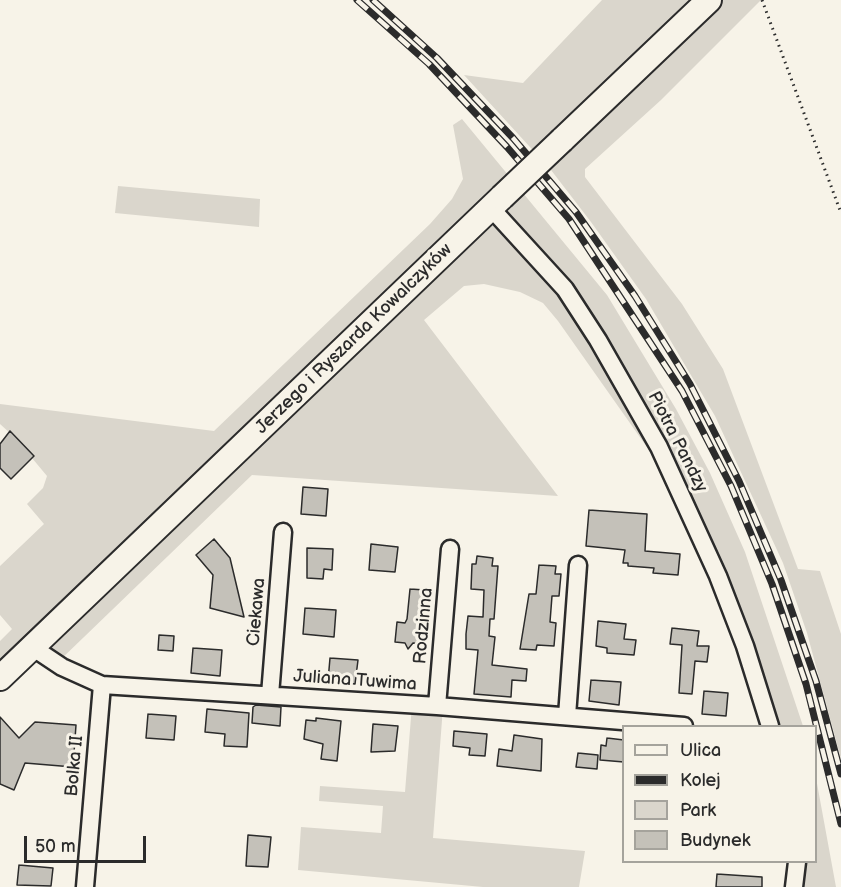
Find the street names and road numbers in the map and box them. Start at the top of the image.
street label: Jerzego i Ryszarda Kowalczyków [251,239,457,439]
street label: Piotra Pandzy [642,388,712,496]
street label: Ciekawa [243,577,271,647]
street label: Rodzinna [410,587,438,665]
street label: Juliana Tuwima [292,666,418,696]
street label: Bolka II [62,735,88,797]

